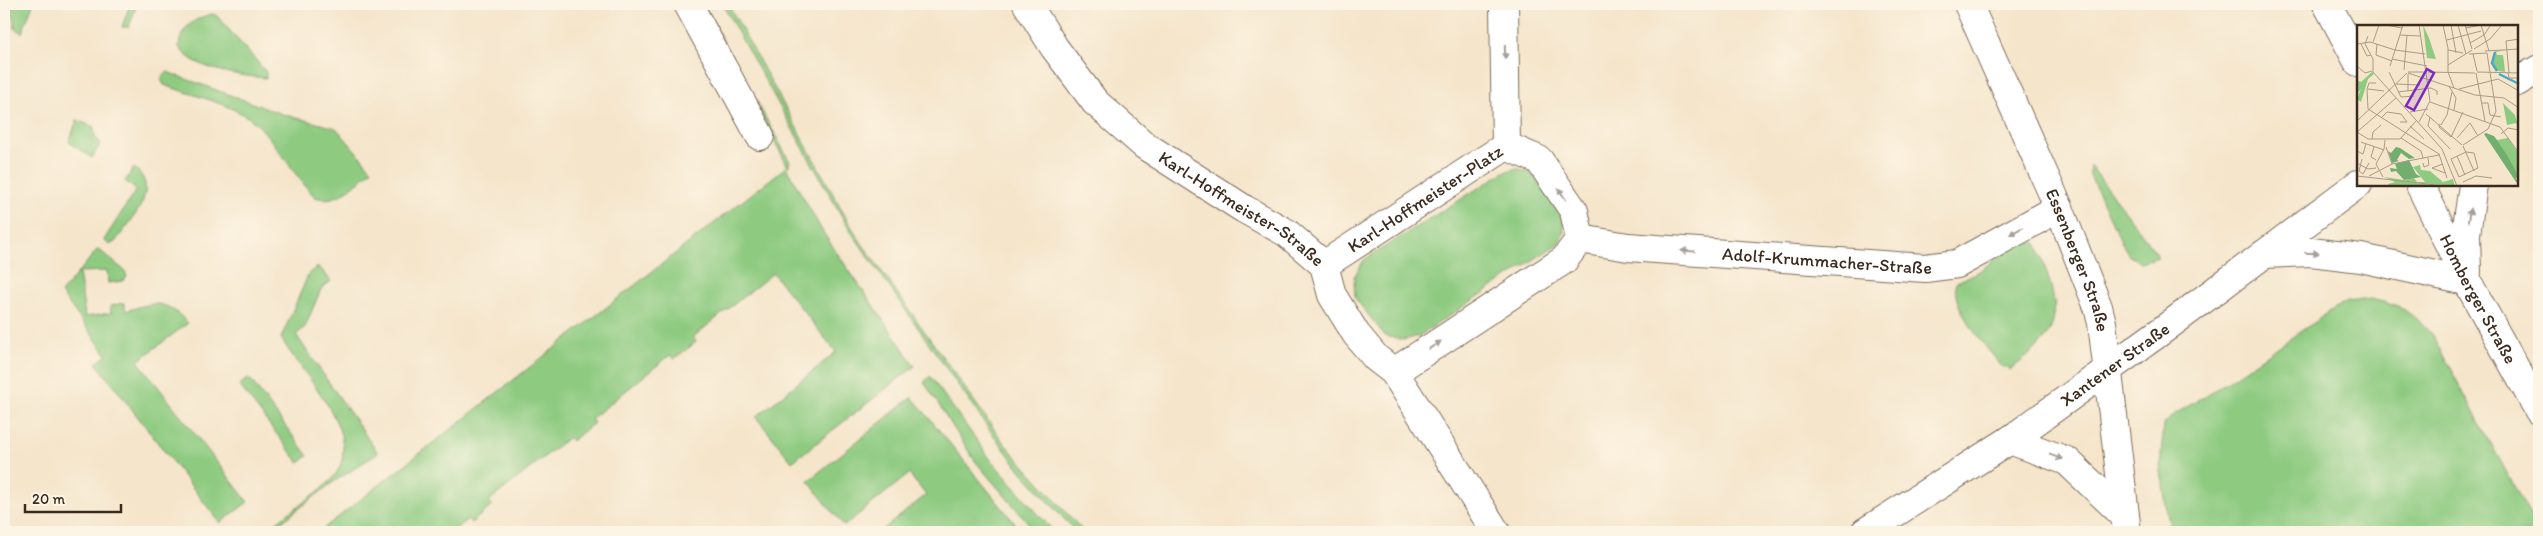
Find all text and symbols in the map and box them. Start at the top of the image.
inset map [2357,25,2518,186]
one-way arrow [1501,45,1509,61]
street label: Karl-Hoffmeister-Platz [1343,140,1508,258]
street label: Karl-Hoffmeister-Straße [1154,146,1329,271]
street label: Essenberger Straße [2041,185,2114,333]
one-way arrow [1557,187,1567,201]
one-way arrow [2465,207,2473,223]
one-way arrow [2009,227,2023,235]
street label: Homberger Straße [2435,231,2522,368]
street label: Adolf-Krummacher-Straße [1721,243,1933,279]
one-way arrow [1680,247,1696,255]
one-way arrow [2305,249,2321,257]
street label: Xantener Straße [2056,318,2174,411]
one-way arrow [1428,340,1441,350]
one-way arrow [2049,453,2064,461]
scale bar [25,481,121,513]
text: 20 m [32,490,66,508]

